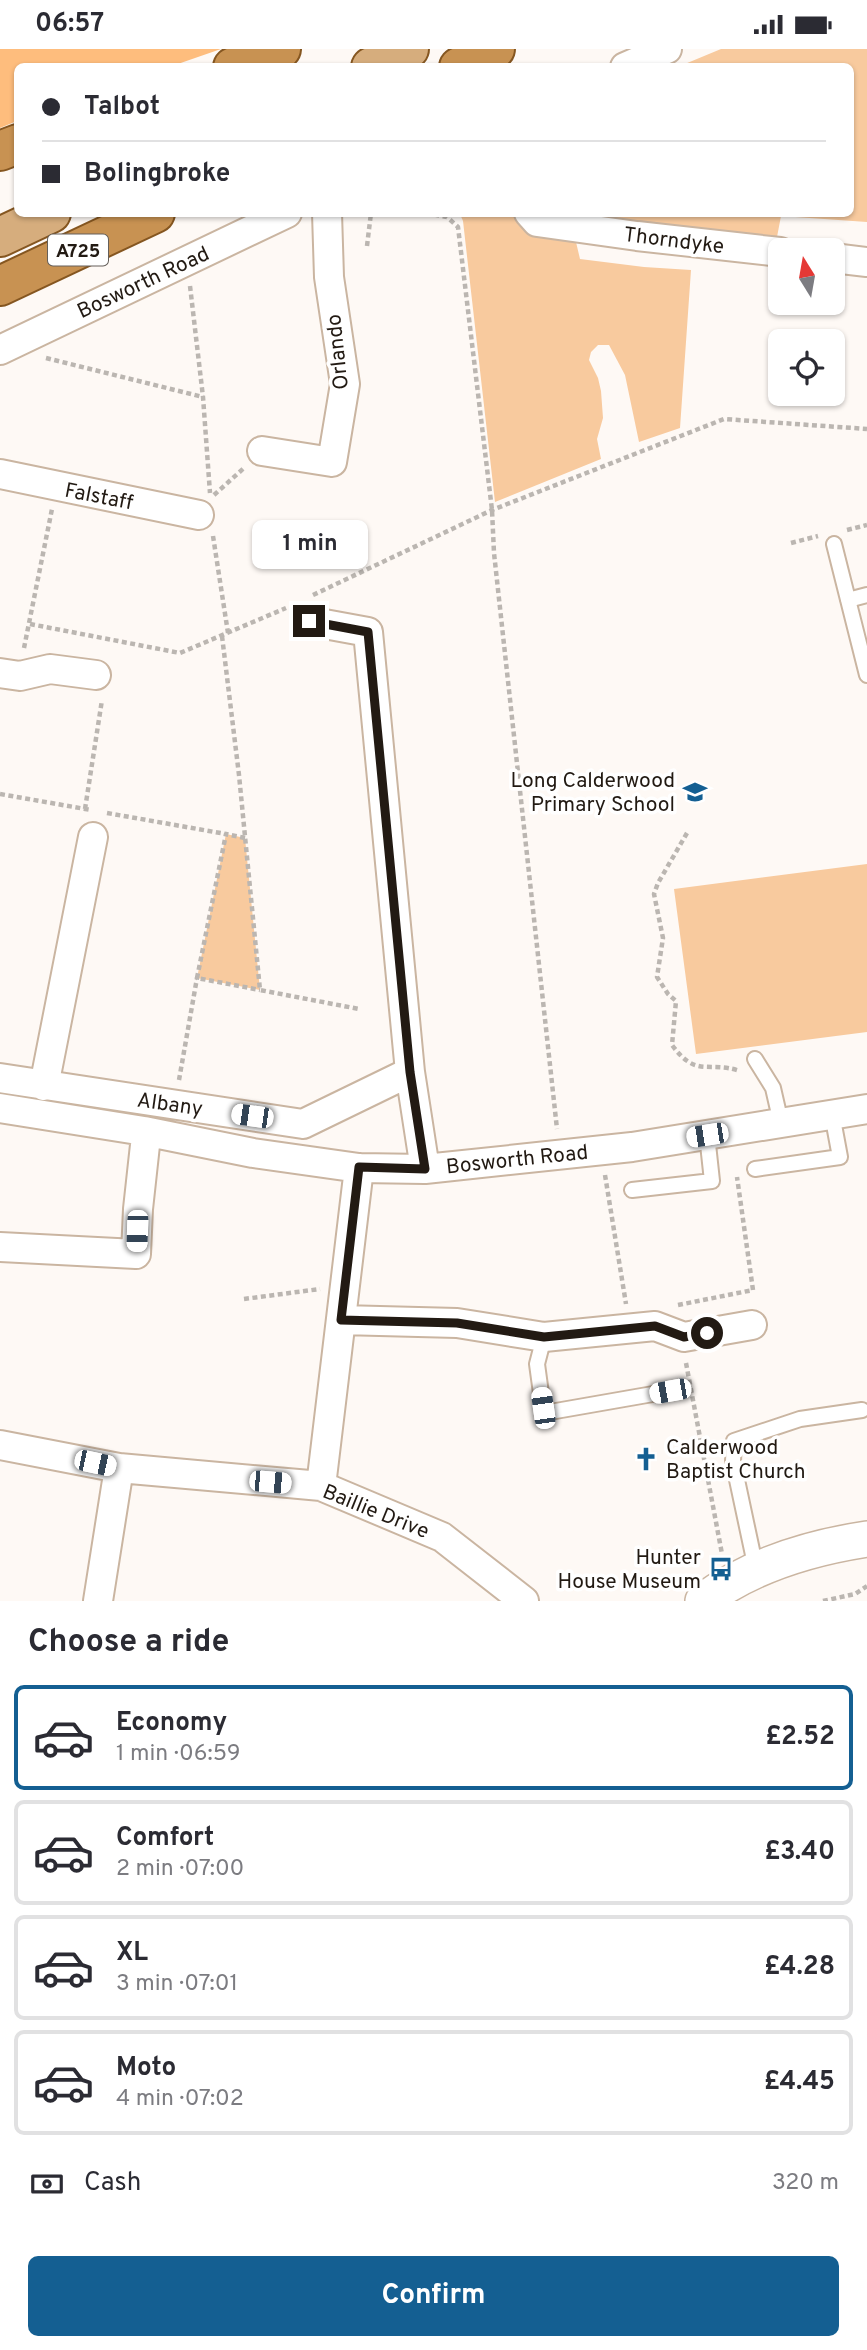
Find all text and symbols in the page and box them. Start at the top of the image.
text: 06:57 [35,8,104,41]
text: Talbot [84,91,160,124]
text: Bolingbroke [84,158,230,191]
street label: Thorndyke [622,222,726,261]
road number: A725 [48,235,108,265]
north arrow [768,238,845,315]
map controls [768,238,845,406]
street label: Bosworth Road [73,241,214,326]
street label: Orlando [321,313,356,391]
button: locate [768,329,845,406]
street label: Falstaff [62,478,135,517]
callout: 1 min [251,519,367,569]
text: 1 min [282,530,338,559]
route end [293,605,325,637]
place label: Long Calderwood Primary School [510,768,675,819]
school or university icon: Long Calderwood Primary School [681,778,709,806]
street label: Albany [135,1088,204,1123]
car [230,1103,275,1129]
car [685,1121,730,1149]
street label: Bosworth Road [445,1140,590,1181]
car [126,1210,149,1252]
route start [691,1317,723,1349]
car [648,1377,693,1405]
car [530,1386,557,1430]
place label: Calderwood Baptist Church [666,1435,806,1486]
church icon: Calderwood Baptist Church [632,1445,660,1473]
car [73,1448,118,1478]
car [249,1470,292,1494]
street label: Baillie Drive [318,1479,433,1546]
place label: Hunter House Museum [557,1545,701,1596]
bus stop icon: Hunter House Museum [707,1555,735,1583]
text: Choose a ride [28,1623,229,1663]
icon: car [32,1706,95,1769]
text: Economy [116,1707,227,1740]
text: £2.52 [765,1721,835,1754]
text: 1 min · 06:59 [116,1740,241,1769]
icon: car [32,1821,95,1884]
text: Comfort [116,1822,214,1855]
text: £3.40 [764,1836,835,1869]
text: 2 min · 07:00 [116,1855,244,1884]
icon: car [32,1936,95,1999]
text: XL [116,1937,148,1970]
text: £4.28 [764,1951,835,1984]
text: 3 min · 07:01 [116,1970,238,1999]
icon: car [32,2051,95,2114]
text: Moto [116,2052,176,2085]
text: £4.45 [764,2066,835,2099]
text: 4 min · 07:02 [116,2085,244,2114]
icon: cash [28,2165,66,2203]
text: Cash [84,2167,141,2200]
text: 320 m [772,2169,839,2198]
button: Confirm [28,2256,839,2336]

